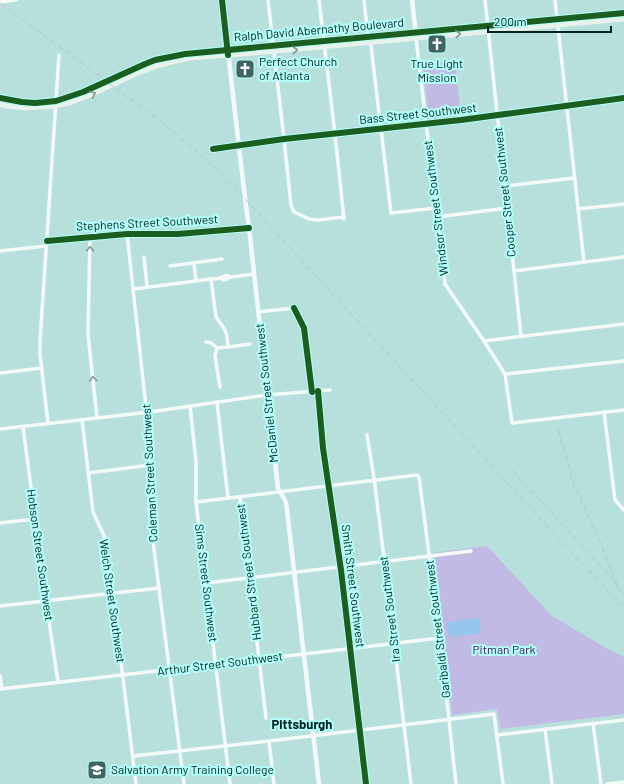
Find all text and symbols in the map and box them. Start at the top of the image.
scale bar [488,8,611,34]
text: 200 m [494,14,526,28]
street label: Ralph David Abernathy Boulevard [233,15,405,43]
one-way arrow [455,30,461,39]
church icon: True Light Mission [426,33,448,55]
one-way arrow [292,45,298,54]
place label: Perfect Church of Atlanta [259,54,337,82]
place label: True Light Mission [411,56,463,84]
church icon: Perfect Church of Atlanta [234,58,256,80]
one-way arrow [88,91,96,99]
street label: Bass Street Southwest [358,100,477,126]
street label: Cooper Street Southwest [490,126,518,258]
street label: Windsor Street Southwest [420,140,450,277]
street label: Stephens Street Southwest [75,211,218,233]
one-way arrow [86,246,94,252]
street label: McDaniel Street Southwest [252,323,280,464]
one-way arrow [88,376,97,382]
street label: Coleman Street Southwest [138,403,160,543]
street label: Hobson Street Southwest [25,488,57,622]
street label: Hubbard Street Southwest [233,503,263,641]
street label: Sims Street Southwest [193,523,221,643]
street label: Smith Street Southwest [339,524,368,648]
street label: Welch Street Southwest [97,538,129,664]
street label: Ira Street Southwest [376,555,402,663]
street label: Garibaldi Street Southwest [422,559,452,699]
park label: Pitman Park [472,642,536,656]
street label: Arthur Street Southwest [156,648,284,678]
district label: Pittsburgh [272,716,332,732]
school or university icon: Salvation Army Training College [86,759,108,781]
place label: Salvation Army Training College [111,762,274,776]

